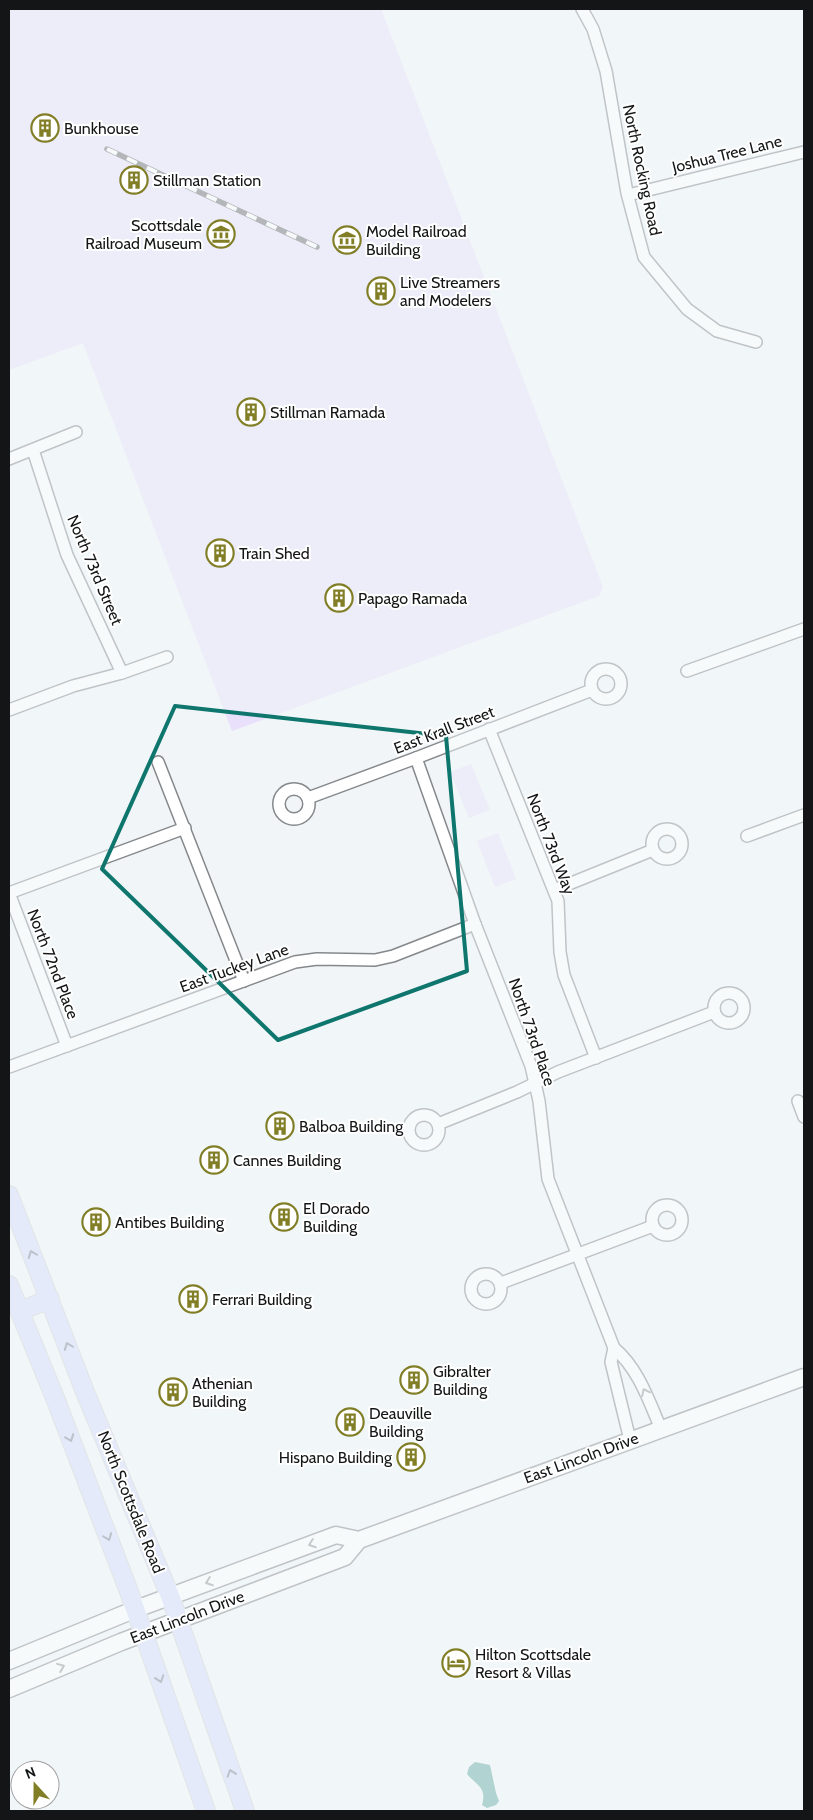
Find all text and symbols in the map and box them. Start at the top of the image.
street label: North Rocking Road [619,103,665,237]
building icon: Bunkhouse [30,113,60,143]
place label: Bunkhouse [64,119,139,138]
street label: Joshua Tree Lane [669,131,784,177]
building icon: Stillman Station [119,165,149,195]
place label: Stillman Station [153,171,261,190]
place label: Scottsdale Railroad Museum [85,216,202,253]
museum icon: Scottsdale Railroad Museum [206,219,236,249]
place label: Model Railroad Building [366,222,467,259]
museum icon: Model Railroad Building [332,225,362,255]
place label: Live Streamers and Modelers [400,273,500,310]
building icon: Live Streamers and Modelers [366,276,396,306]
building icon: Stillman Ramada [236,397,266,427]
place label: Stillman Ramada [270,403,386,422]
street label: North 73rd Street [63,512,127,628]
building icon: Train Shed [205,538,235,568]
place label: Train Shed [239,544,310,563]
building icon: Papago Ramada [324,583,354,613]
place label: Papago Ramada [358,589,467,608]
street label: East Krall Street [391,702,497,758]
street label: North 73rd Way [523,791,579,897]
street label: North 72nd Place [23,906,83,1022]
street label: East Tuckey Lane [177,940,291,996]
street label: North 73rd Place [505,976,559,1088]
building icon: Balboa Building [265,1111,295,1141]
place label: Balboa Building [299,1117,404,1136]
building icon: Cannes Building [199,1145,229,1175]
place label: Cannes Building [233,1151,342,1170]
place label: El Dorado Building [303,1199,370,1236]
building icon: El Dorado Building [269,1202,299,1232]
building icon: Antibes Building [81,1207,111,1237]
place label: Antibes Building [115,1213,225,1232]
one-way arrow [28,1250,38,1259]
building icon: Ferrari Building [178,1284,208,1314]
place label: Ferrari Building [212,1290,313,1309]
one-way arrow [64,1342,74,1351]
place label: Gibralter Building [433,1362,492,1399]
building icon: Gibralter Building [399,1365,429,1395]
place label: Athenian Building [192,1374,253,1411]
building icon: Athenian Building [158,1377,188,1407]
one-way arrow [641,1388,651,1397]
place label: Deauville Building [369,1404,432,1441]
building icon: Deauville Building [335,1407,365,1437]
street label: North Scottsdale Road [94,1428,168,1576]
street label: East Lincoln Drive [521,1428,641,1488]
one-way arrow [64,1433,75,1442]
building icon: Hispano Building [396,1442,426,1472]
place label: Hispano Building [279,1448,393,1467]
one-way arrow [102,1532,112,1540]
one-way arrow [308,1538,317,1548]
one-way arrow [205,1576,213,1586]
street label: East Lincoln Drive [127,1587,247,1647]
place label: Hilton Scottsdale Resort & Villas [475,1645,591,1682]
hotel icon: Hilton Scottsdale Resort & Villas [441,1648,471,1678]
one-way arrow [56,1662,65,1673]
one-way arrow [155,1675,165,1683]
north arrow [10,1760,60,1810]
text: N [22,1763,38,1783]
one-way arrow [227,1769,237,1777]

